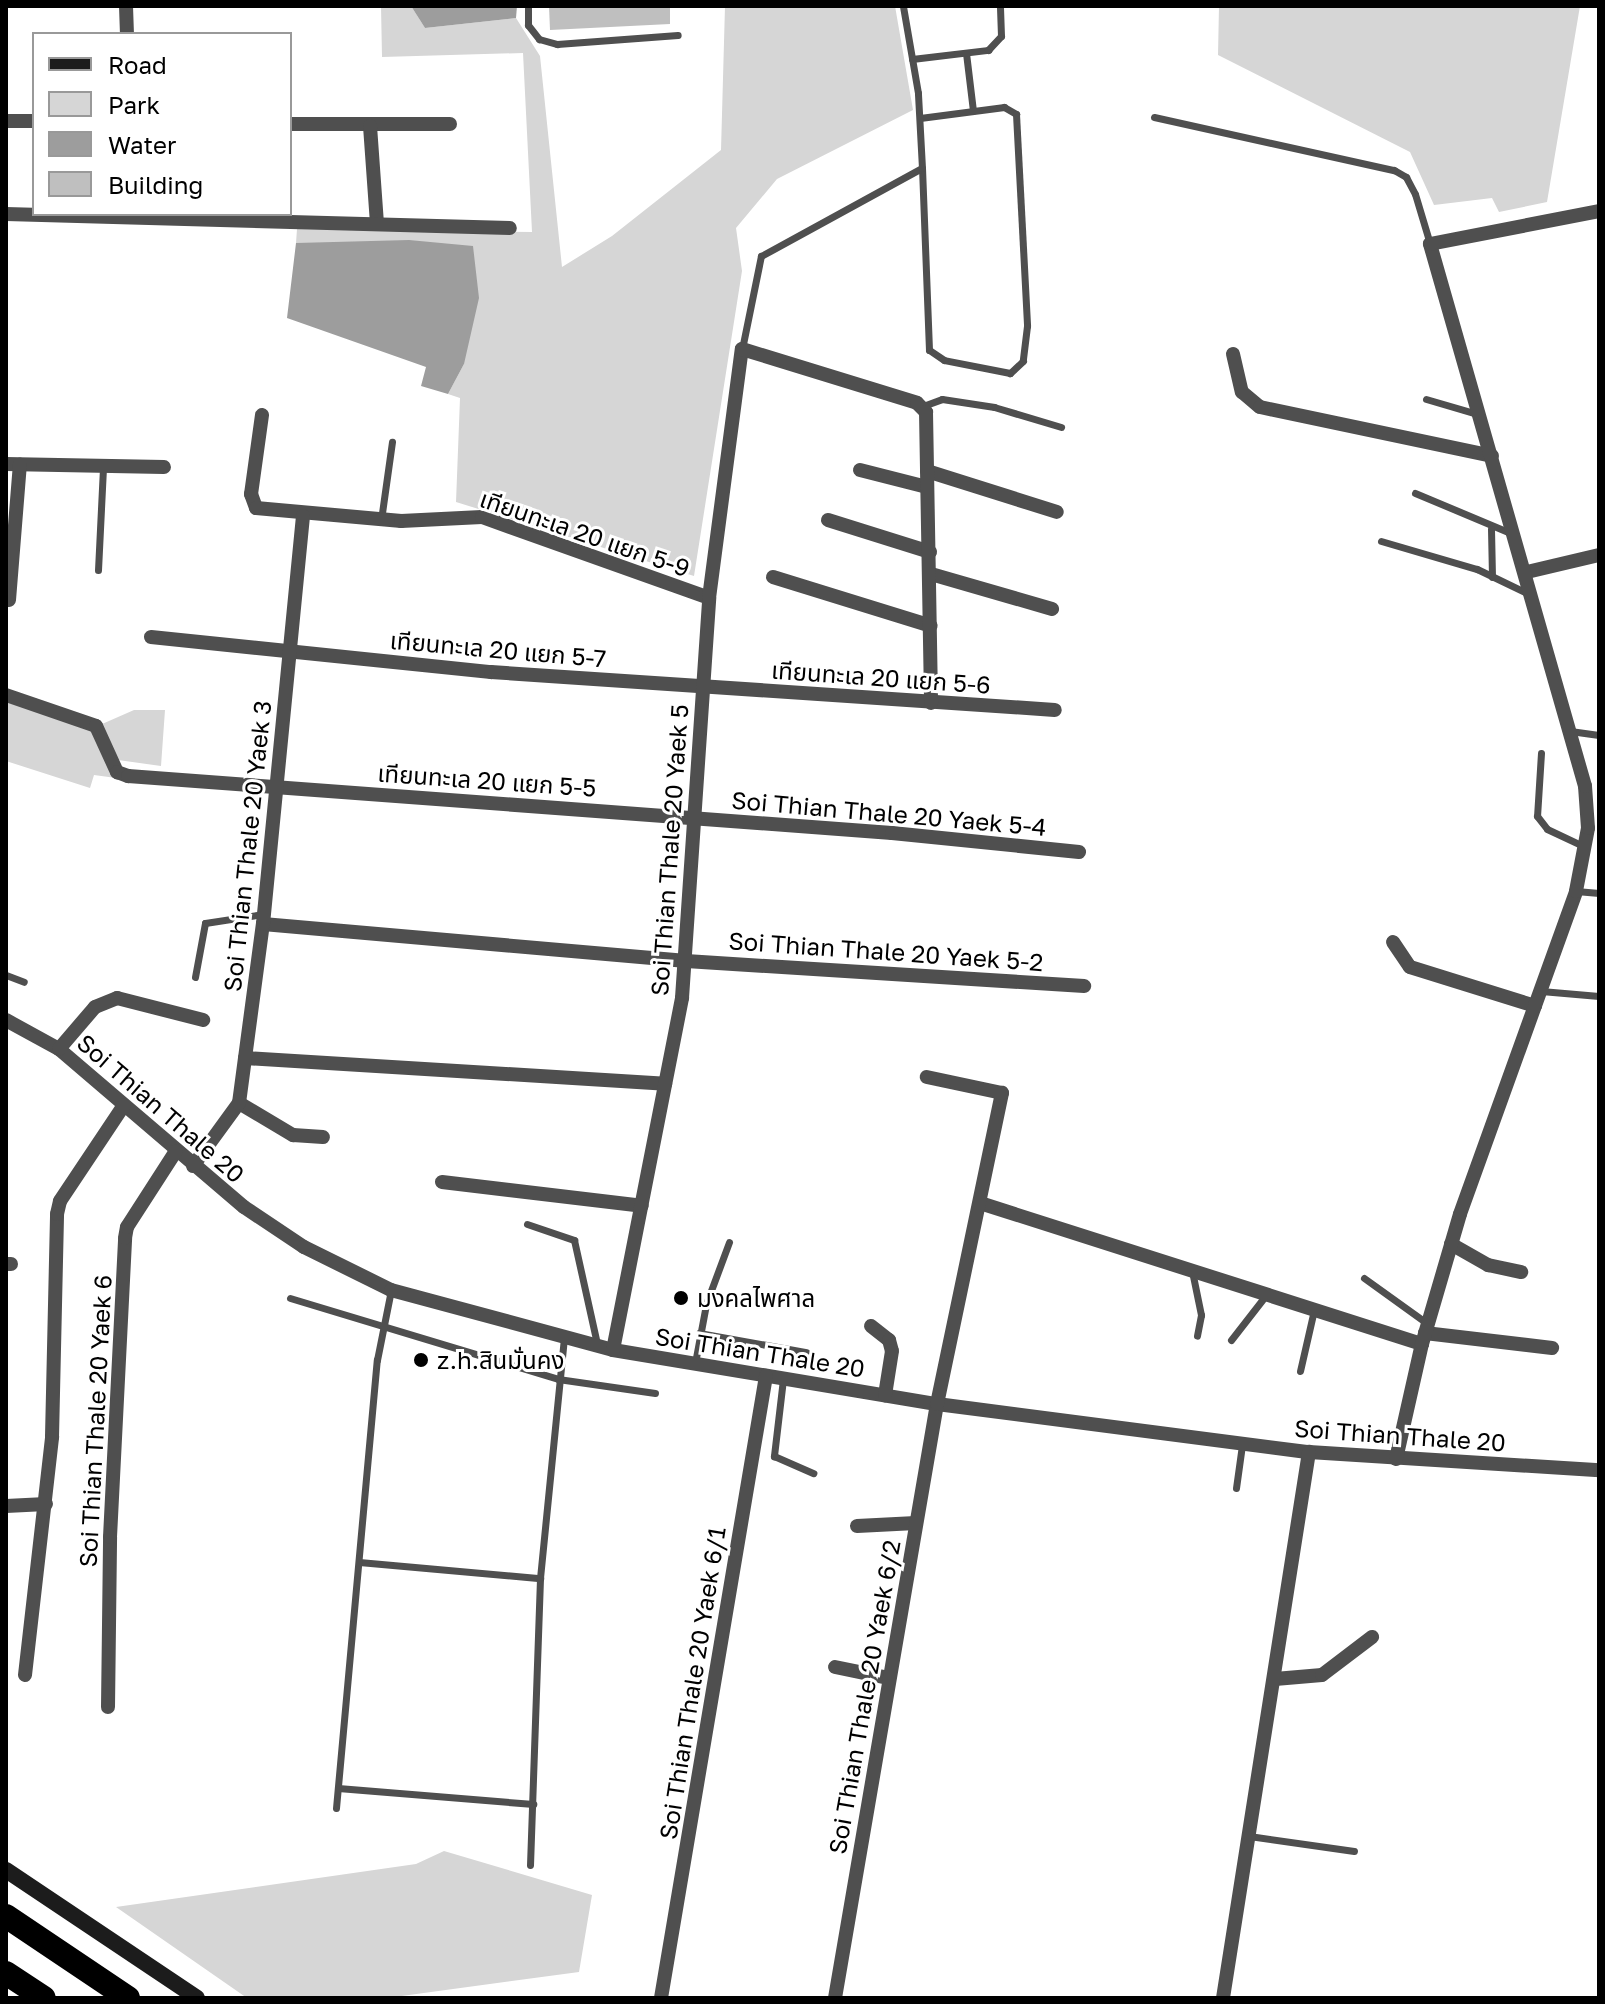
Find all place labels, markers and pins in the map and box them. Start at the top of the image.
place label: มงคลไพศาล [697,1284,815,1312]
marker: มงคลไพศาล [672,1289,690,1307]
place label: z.h.สินมั่นคง [437,1346,564,1374]
marker: z.h.สินมั่นคง [412,1351,430,1369]

